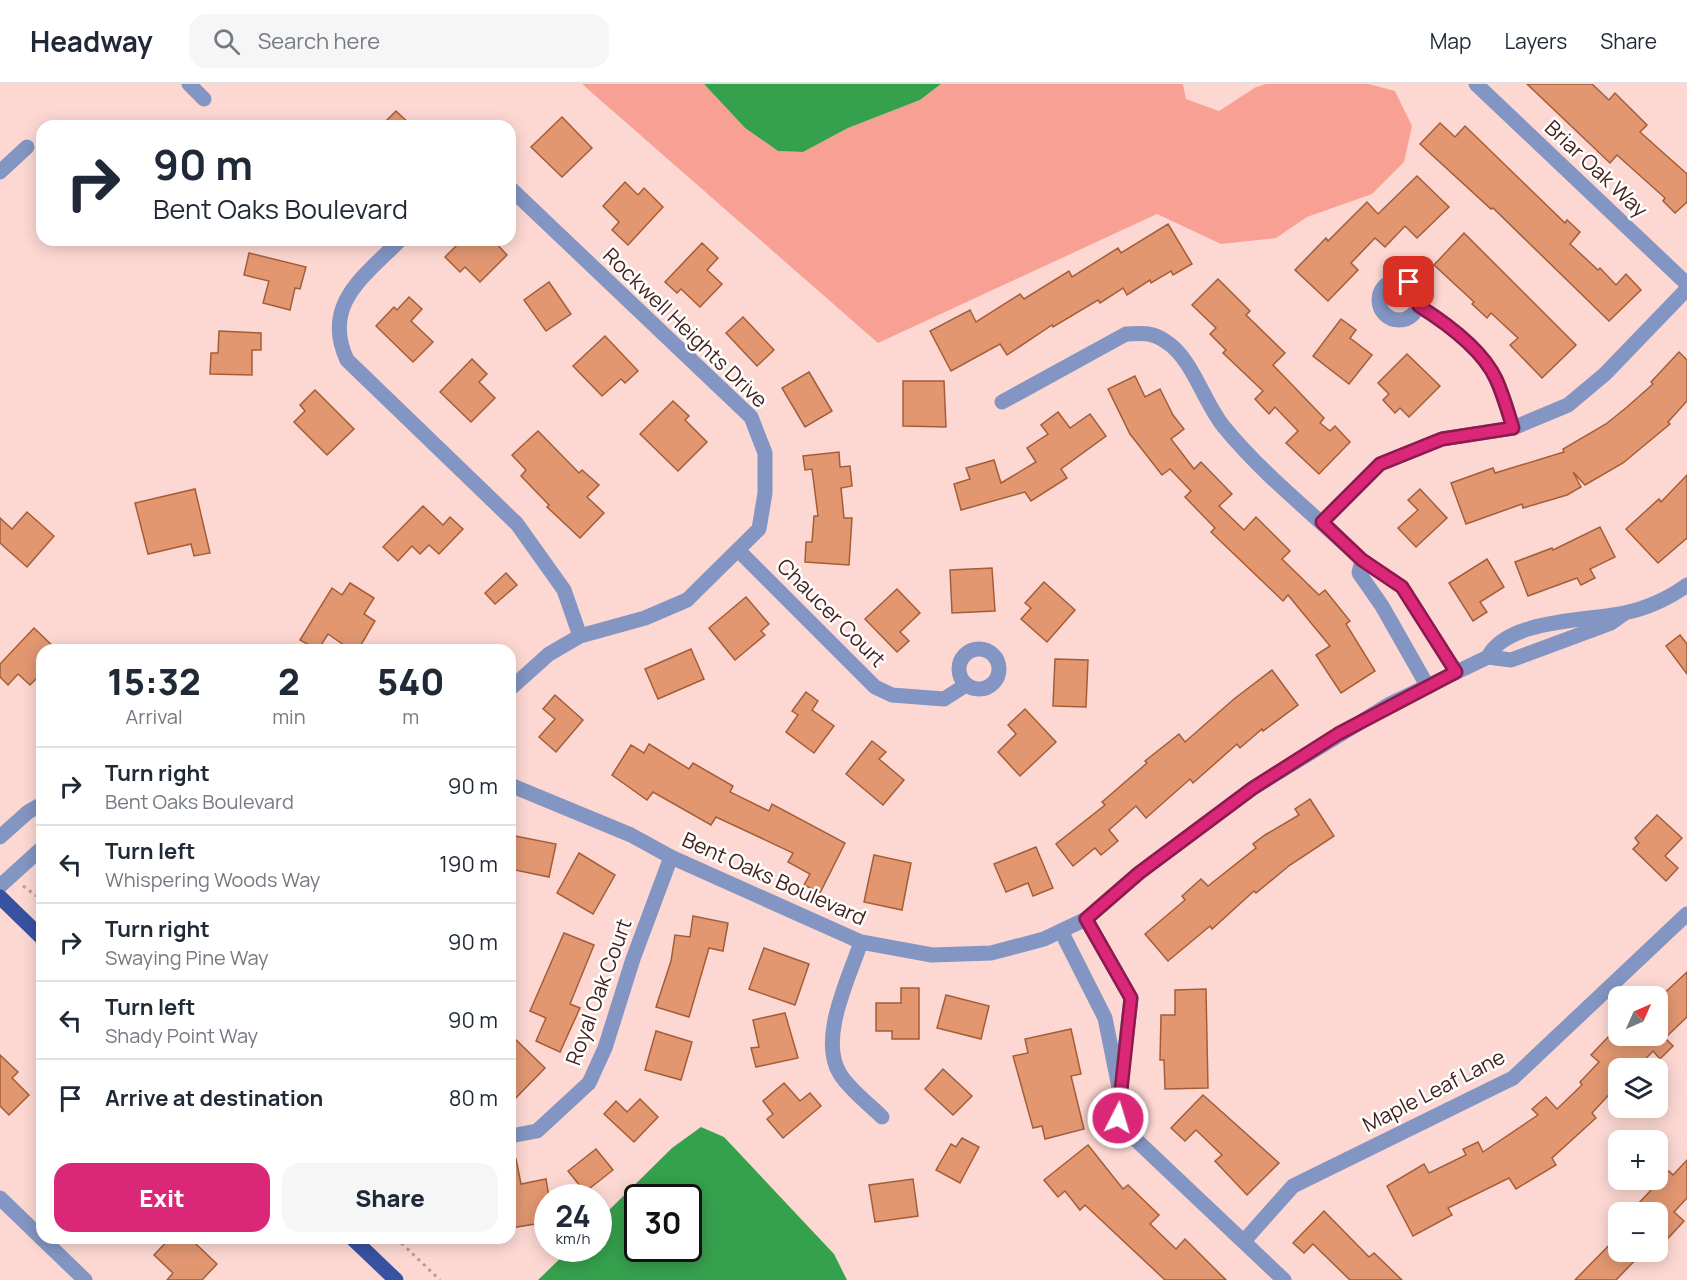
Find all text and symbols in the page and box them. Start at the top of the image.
search box [189,14,609,68]
text: Headway [30,22,153,60]
icon: search [210,25,243,58]
text: Search here [258,26,380,56]
text: Map [1430,27,1471,55]
text: Layers [1504,27,1567,55]
text: Share [1600,27,1657,55]
street label: Briar Oak Way [1539,113,1654,223]
text: 90 m [153,135,253,193]
icon: right [54,144,132,222]
text: Bent Oaks Boulevard [153,190,408,227]
street label: Rockwell Heights Drive [597,241,774,413]
pin [1383,256,1434,307]
icon: arrive [1392,265,1425,298]
street label: Chaucer Court [771,552,892,673]
text: 15:32 [107,657,201,706]
text: 2 [278,657,300,706]
text: 540 [377,657,445,706]
text: Arrival [126,703,183,730]
text: min [272,703,306,730]
text: m [402,703,419,730]
text: Turn right [105,758,210,788]
icon: right [54,770,87,803]
text: 90 m [448,771,498,801]
text: Bent Oaks Boulevard [105,788,294,815]
street label: Bent Oaks Boulevard [678,825,871,931]
text: Turn left [105,836,195,866]
icon: left [54,848,87,881]
text: 190 m [439,849,498,879]
text: Whispering Woods Way [105,866,320,893]
text: Turn right [105,914,210,944]
street label: Royal Oak Court [559,914,638,1069]
icon: right [54,926,87,959]
text: 90 m [448,927,498,957]
text: Swaying Pine Way [105,944,269,971]
north arrow [1608,986,1668,1046]
map controls [1608,986,1668,1262]
text: Turn left [105,992,195,1022]
icon: left [54,1004,87,1037]
text: 90 m [448,1005,498,1035]
text: Shady Point Way [105,1022,258,1049]
street label: Maple Leaf Lane [1358,1042,1510,1138]
button: layers [1608,1058,1668,1118]
icon: arrive [54,1082,87,1115]
text: Arrive at destination [105,1083,323,1113]
text: 80 m [449,1083,498,1113]
position arrow [1086,1086,1150,1150]
button: + [1608,1130,1668,1190]
button: Exit [54,1163,270,1232]
button: Share [282,1163,498,1232]
speed limit sign: 30 [624,1184,702,1262]
text: 24 [555,1195,591,1236]
button: − [1608,1202,1668,1262]
text: km/h [556,1228,590,1249]

